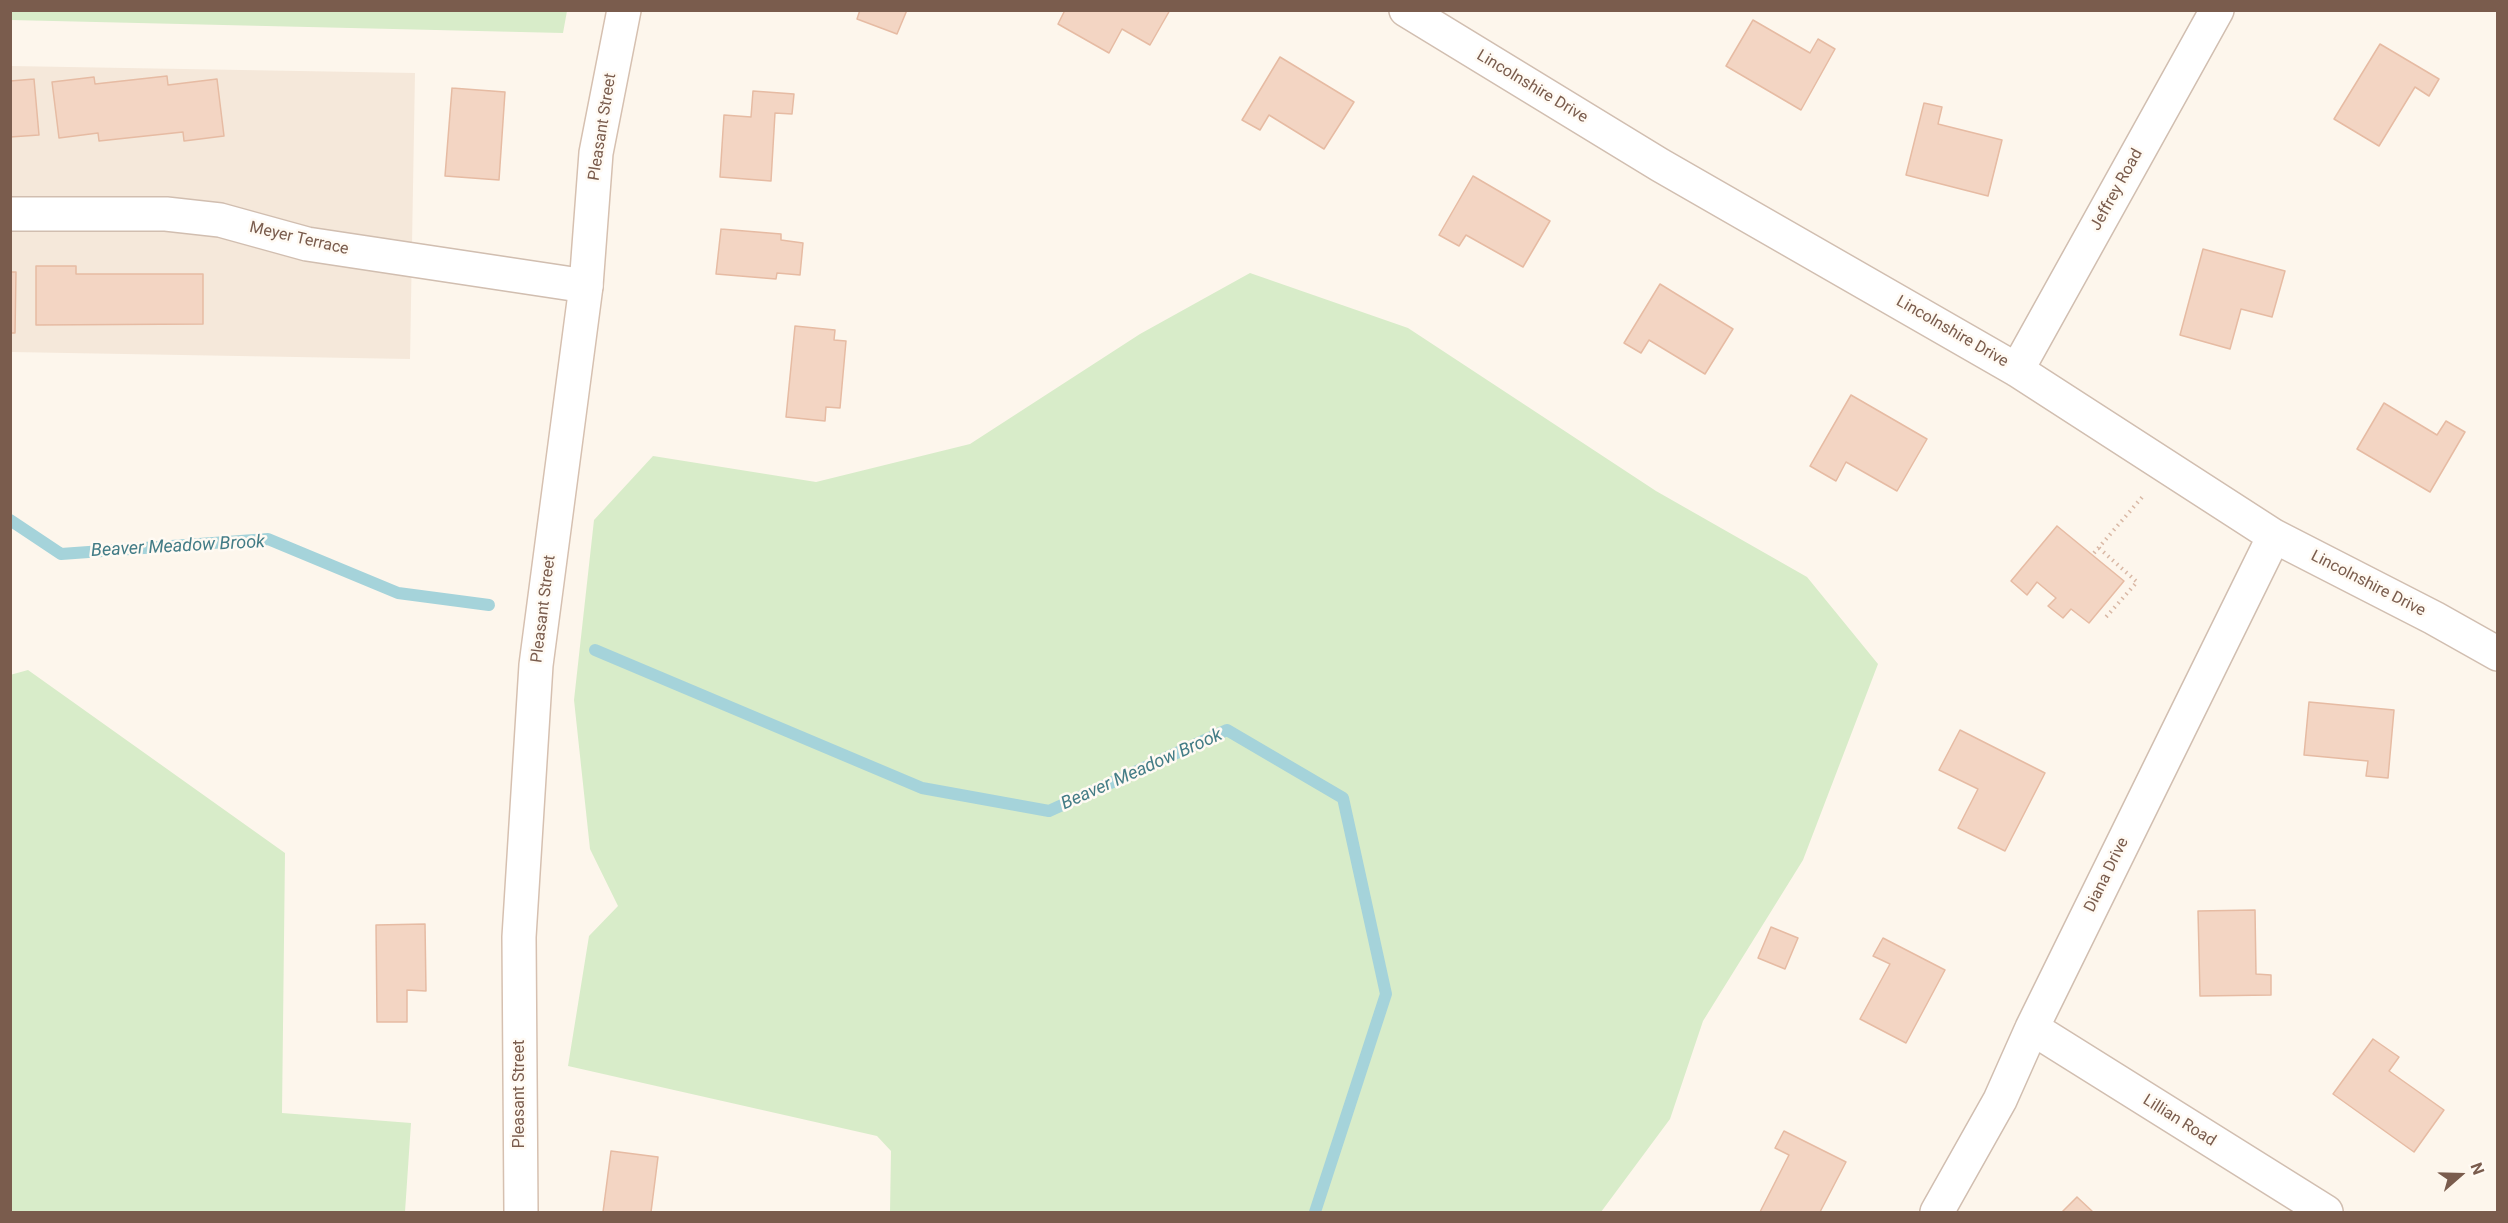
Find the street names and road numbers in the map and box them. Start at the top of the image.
street label: Lincolnshire Drive [1473,46,1591,128]
street label: Pleasant Street [585,72,621,182]
street label: Jeffrey Road [2087,146,2147,234]
street label: Meyer Terrace [248,218,350,260]
street label: Lincolnshire Drive [1893,292,2011,372]
street label: Lincolnshire Drive [2307,547,2429,621]
street label: Pleasant Street [528,554,560,664]
street label: Diana Drive [2081,835,2133,915]
street label: Pleasant Street [510,1040,530,1148]
street label: Lillian Road [2139,1091,2219,1151]

